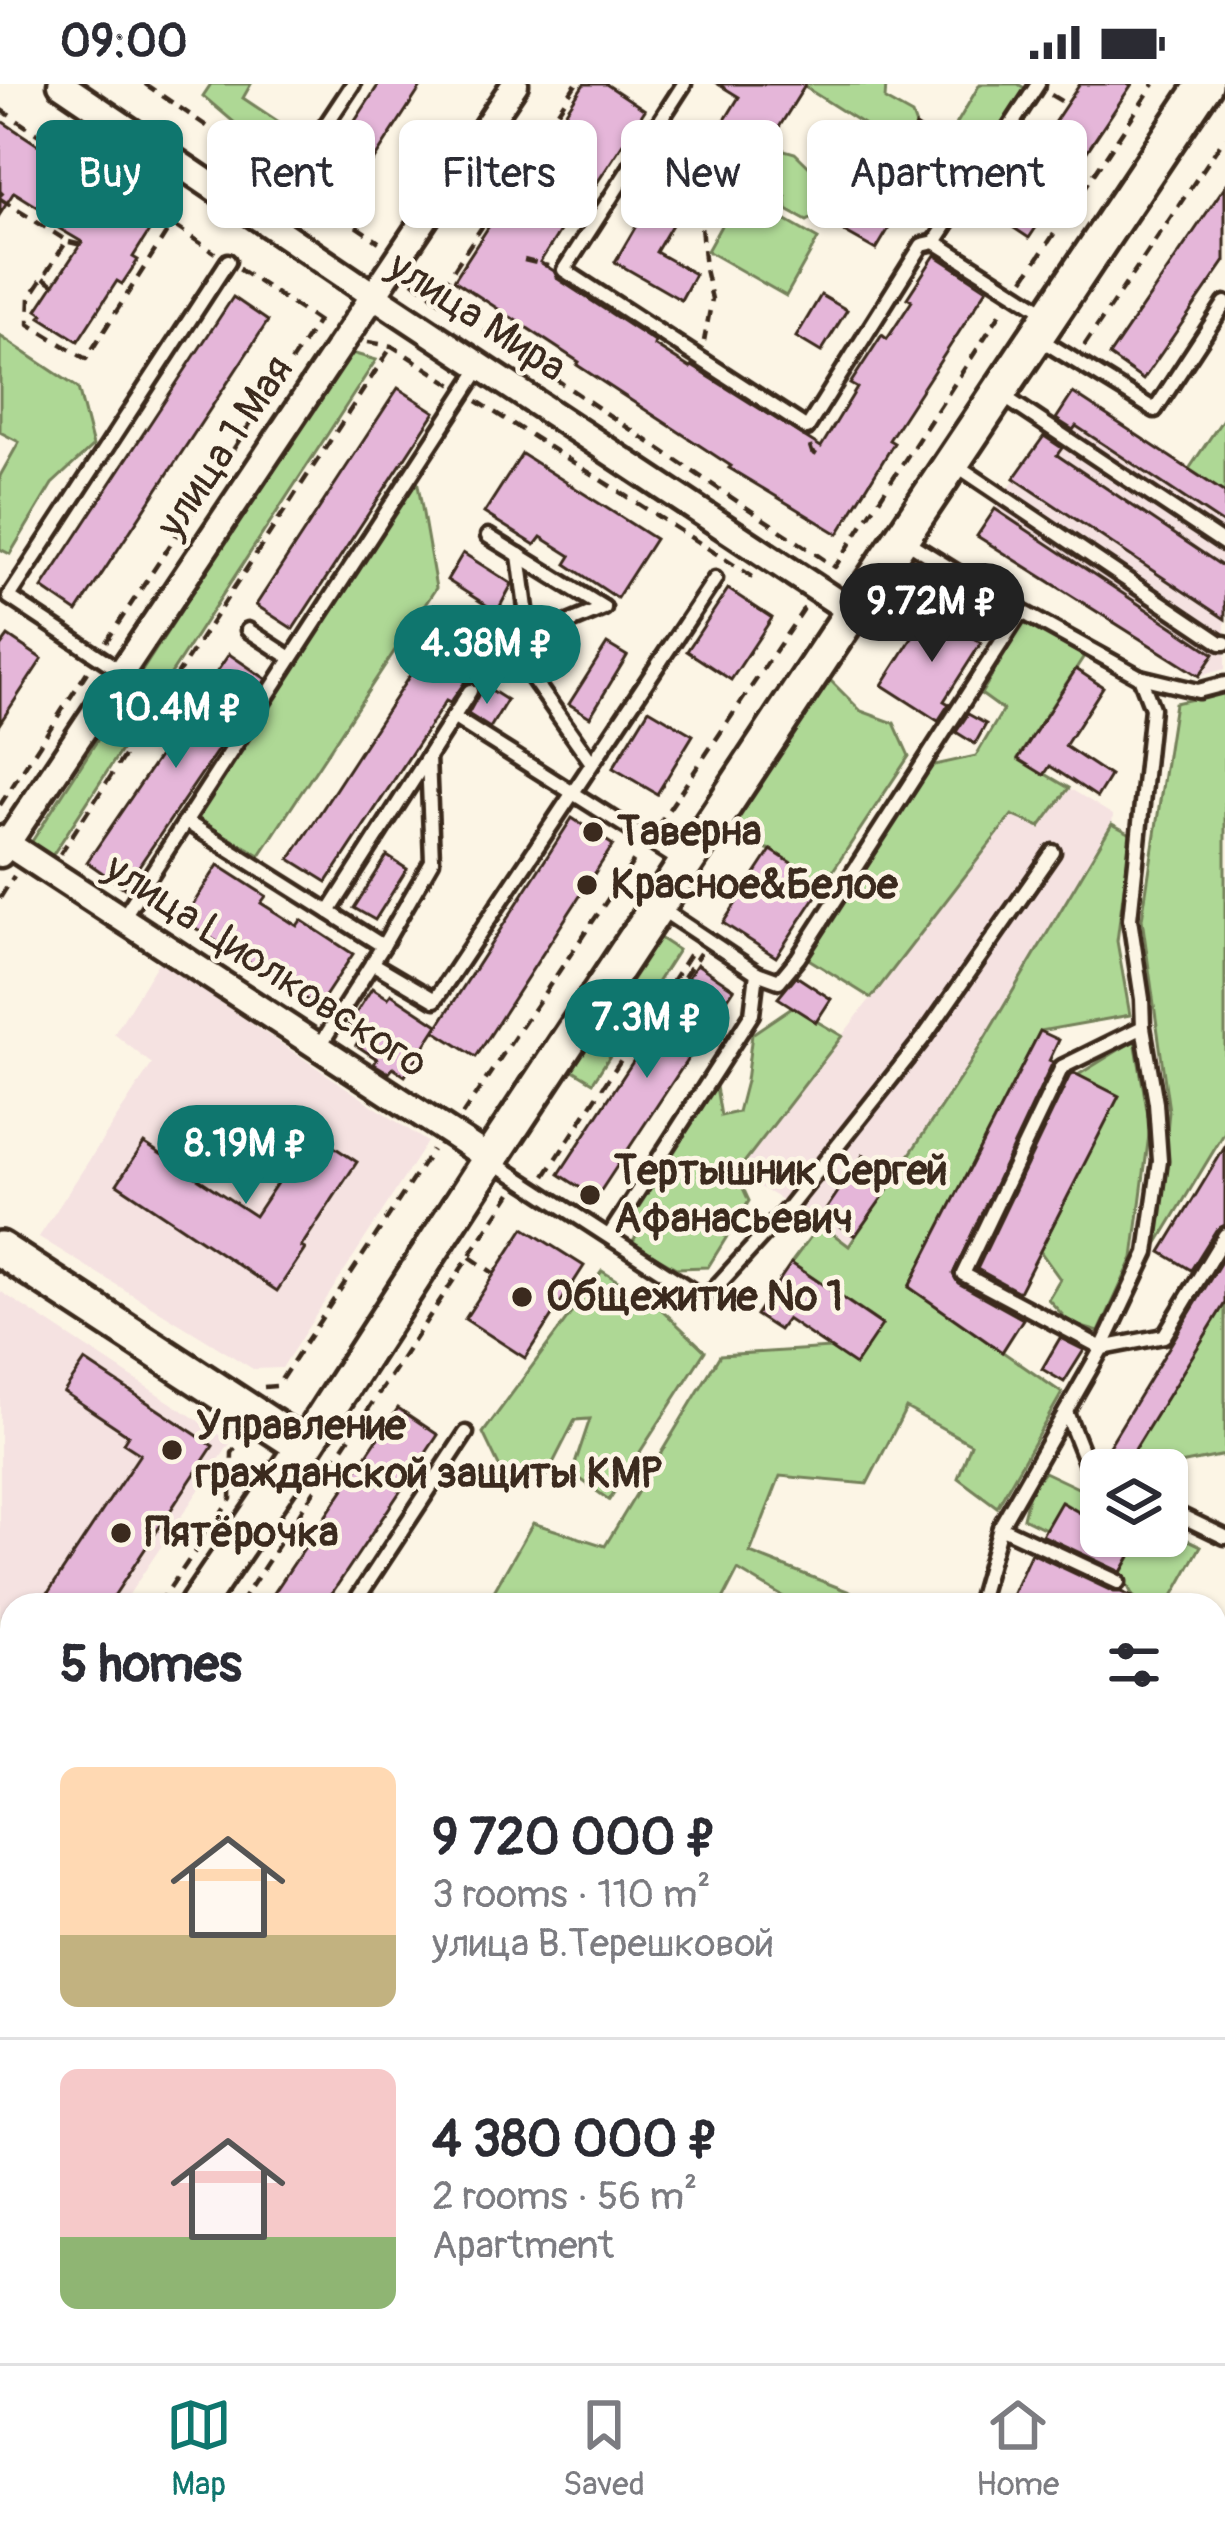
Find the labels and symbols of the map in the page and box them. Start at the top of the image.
street label: улица Мира [377,240,576,394]
street label: улица 1 Мая [145,346,305,549]
pin: 9.72M ₽ [821,563,1043,665]
pin: 4.38M ₽ [376,605,598,707]
pin: 10.4M ₽ [65,669,287,771]
place label: Таверна [617,806,762,858]
marker: Таверна [580,819,606,845]
street label: улица Циолковского [94,842,437,1090]
place label: Красное&Белое [611,859,899,911]
marker: Красное&Белое [574,872,600,898]
pin: 7.3M ₽ [549,979,745,1081]
pin: 8.19M ₽ [135,1105,357,1207]
place label: Тертышник Сергей Афанасьевич [614,1145,948,1245]
marker: Тертышник Сергей Афанасьевич [577,1182,603,1208]
place label: Общежитие № 1 [546,1271,843,1323]
marker: Общежитие № 1 [509,1284,535,1310]
place label: Управление гражданской защиты КМР [195,1400,662,1500]
marker: Управление гражданской защиты КМР [159,1437,185,1463]
place label: Пятёрочка [145,1507,338,1559]
marker: Пятёрочка [108,1520,134,1546]

